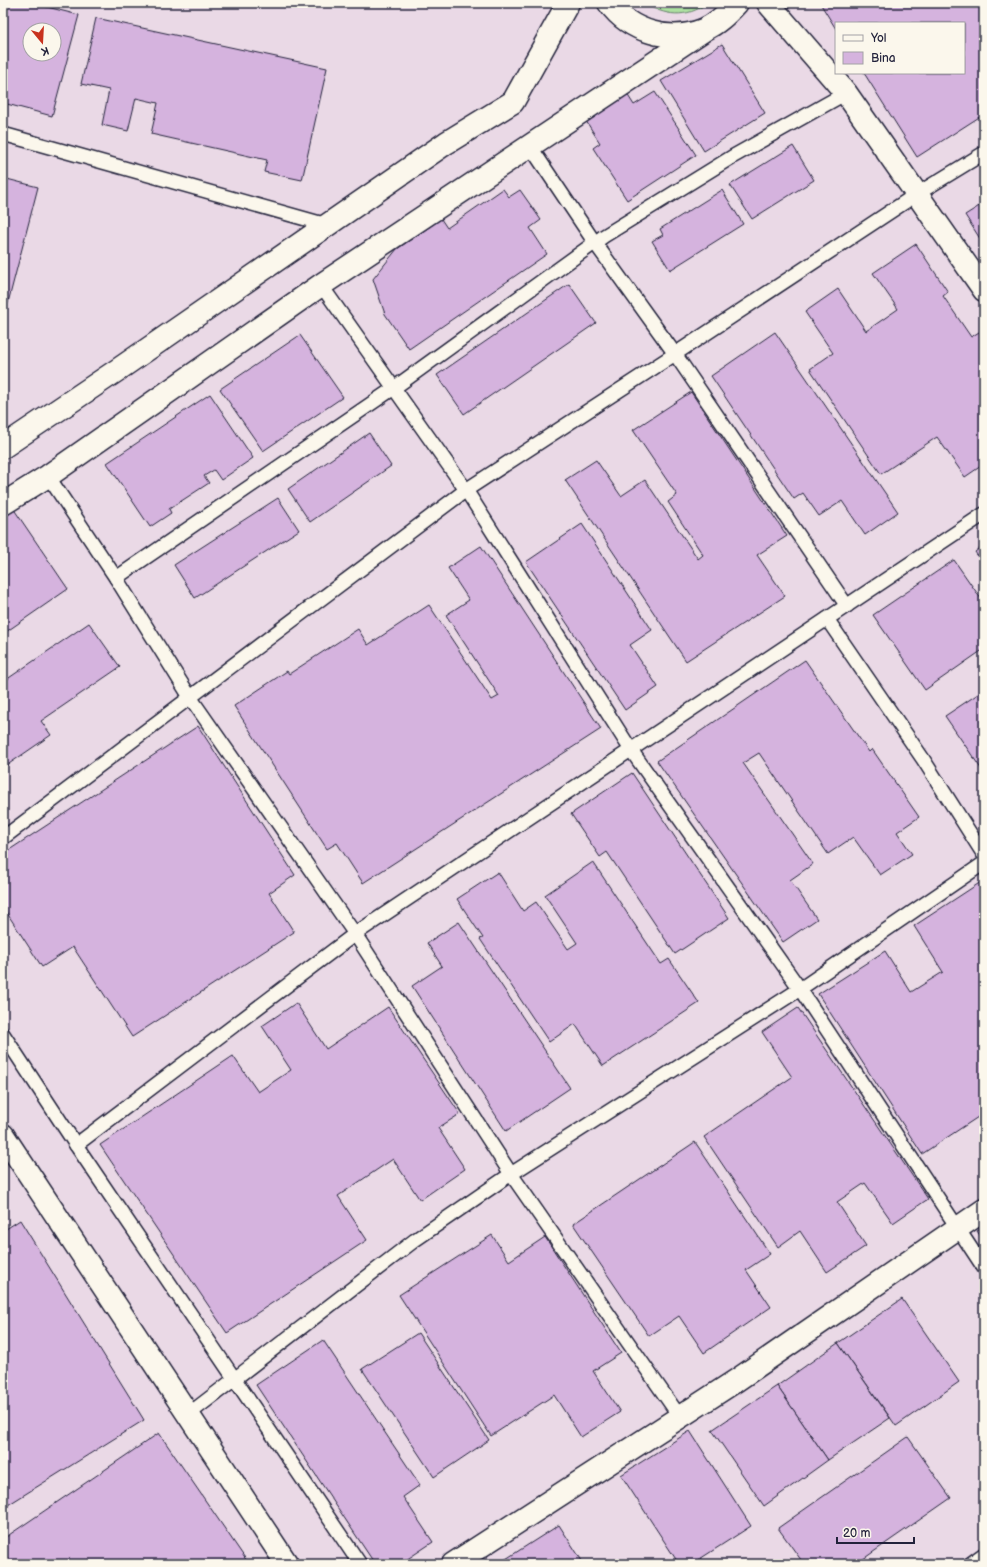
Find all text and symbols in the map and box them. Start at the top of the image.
north arrow [22,22,62,62]
legend [835,22,965,74]
text: Yol [870,31,886,46]
text: K [39,44,51,59]
text: Bina [871,51,896,66]
scale bar [837,1519,914,1545]
text: 20 m [843,1526,870,1541]

